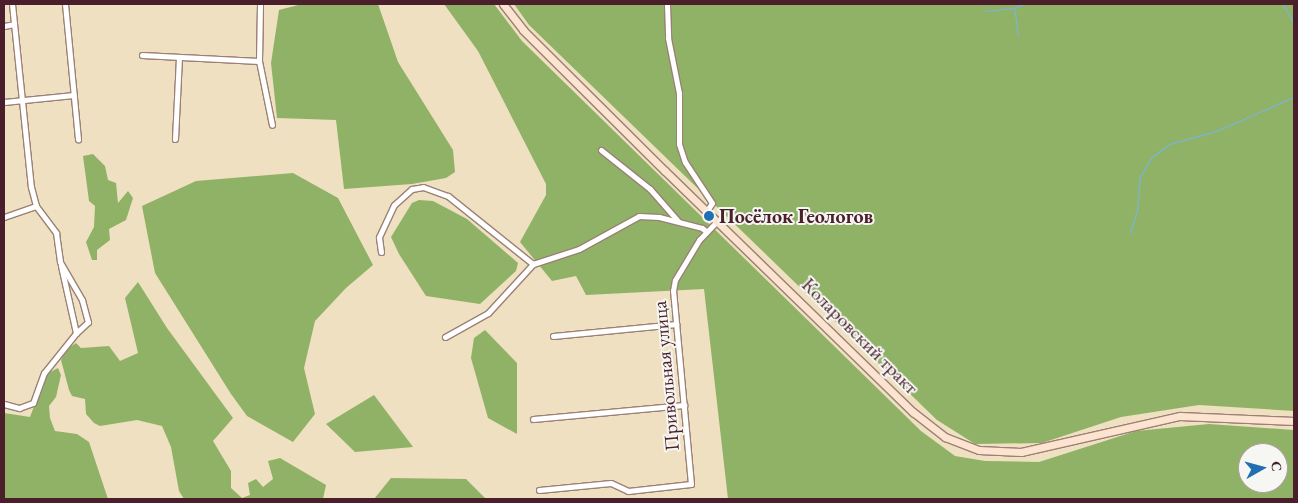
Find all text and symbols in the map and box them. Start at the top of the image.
place label: Посёлок Геологов [719,204,873,228]
marker: Посёлок Геологов [703,210,715,222]
street label: Коларовский тракт [797,273,923,399]
street label: Привольная улица [647,300,685,452]
north arrow [1238,443,1288,493]
text: С [1267,460,1286,472]

